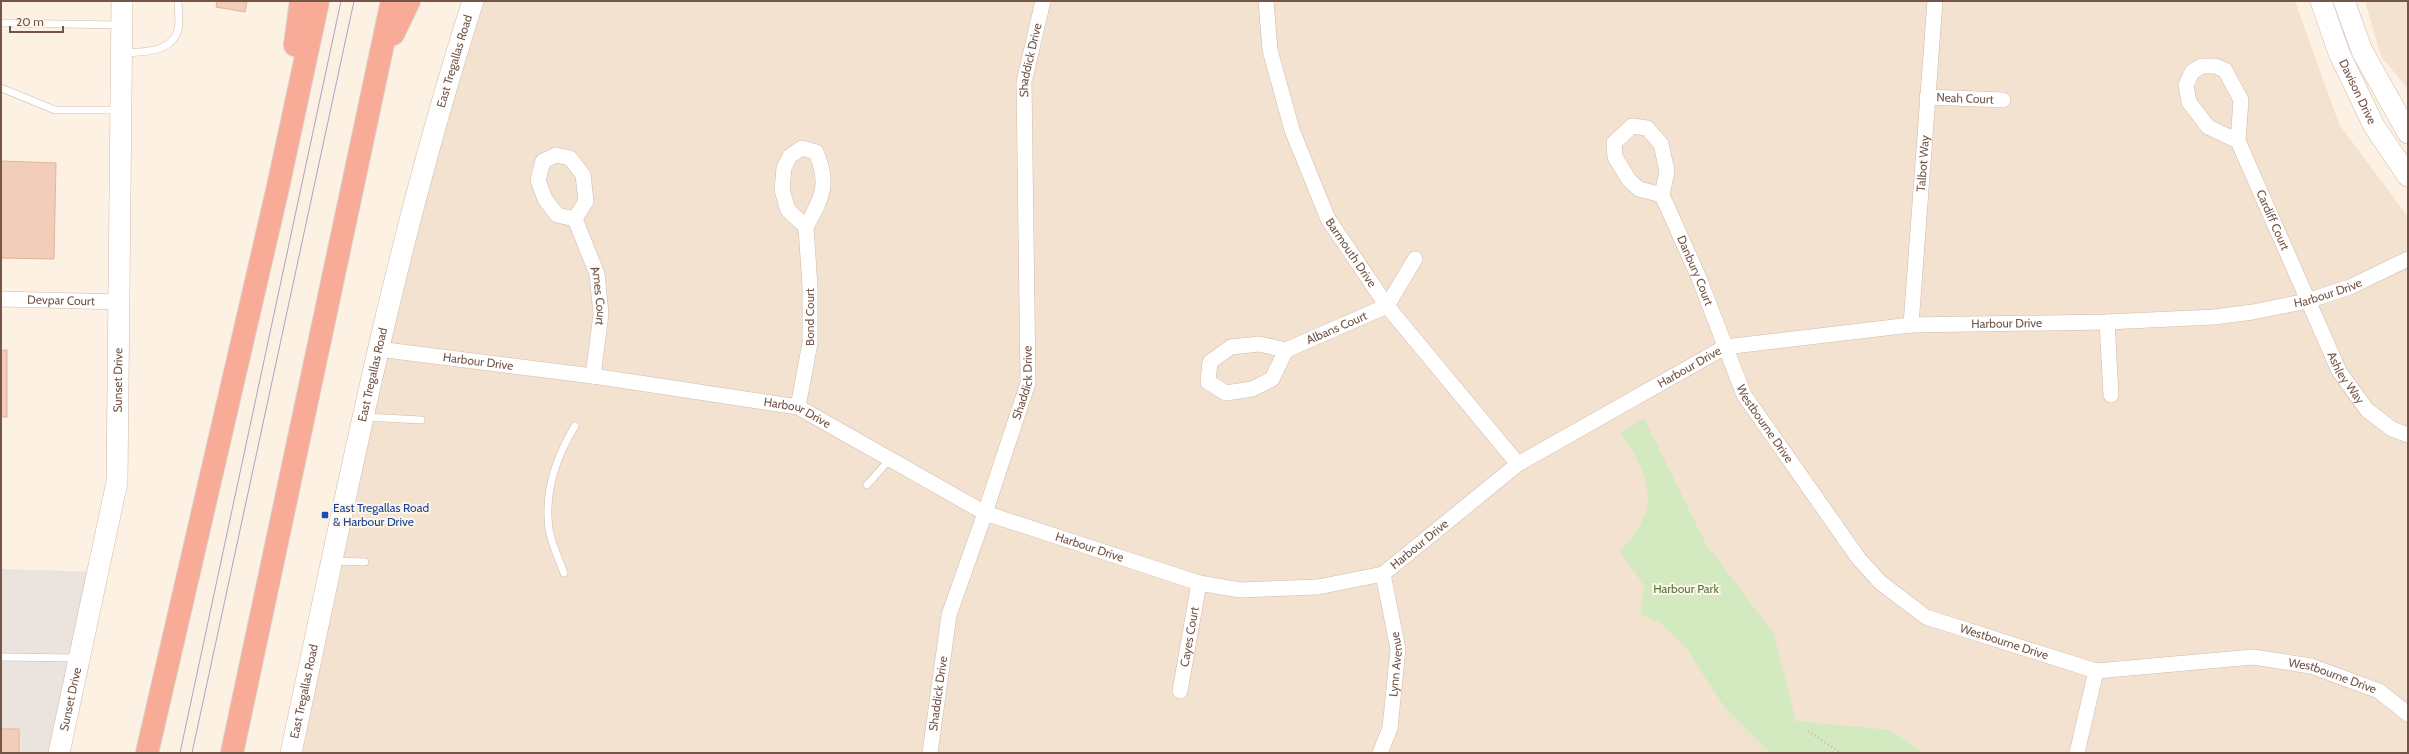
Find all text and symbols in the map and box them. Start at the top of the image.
scale bar [10,8,63,34]
street label: East Tregallas Road [433,13,475,109]
text: 20 m [16,14,44,29]
street label: Shaddick Drive [1016,21,1045,97]
street label: Davison Drive [2336,56,2380,127]
street label: Neah Court [1936,89,1994,107]
street label: Talbot Way [1913,135,1932,192]
street label: Cardiff Court [2253,187,2293,253]
street label: Barmouth Drive [1323,215,1380,290]
street label: Danbury Court [1674,233,1717,308]
street label: Ames Court [587,263,609,326]
street label: Harbour Drive [2292,274,2364,311]
street label: Bond Court [802,288,817,346]
street label: Devpar Court [27,292,95,308]
street label: Albans Court [1304,308,1369,347]
street label: Harbour Drive [1971,315,2042,331]
street label: East Tregallas Road [354,326,390,423]
street label: Harbour Drive [1655,343,1724,391]
street label: Shaddick Drive [1008,346,1036,421]
street label: Sunset Drive [110,348,125,413]
street label: Harbour Drive [442,349,514,373]
street label: Ashley Way [2324,349,2368,406]
street label: Westbourne Drive [1734,382,1797,466]
street label: Harbour Drive [763,394,834,431]
place label: East Tregallas Road & Harbour Drive [333,500,429,529]
marker: East Tregallas Road & Harbour Drive [320,510,330,520]
street label: Harbour Drive [1387,516,1451,572]
street label: Harbour Drive [1054,529,1126,565]
park label: Harbour Park [1653,581,1719,596]
street label: Cayes Court [1176,606,1202,668]
street label: Westbourne Drive [1958,620,2050,662]
street label: Lynn Avenue [1385,631,1405,698]
street label: East Tregallas Road [286,643,321,740]
street label: Shaddick Drive [925,655,950,732]
street label: Westbourne Drive [2288,655,2379,696]
street label: Sunset Drive [56,666,84,732]

